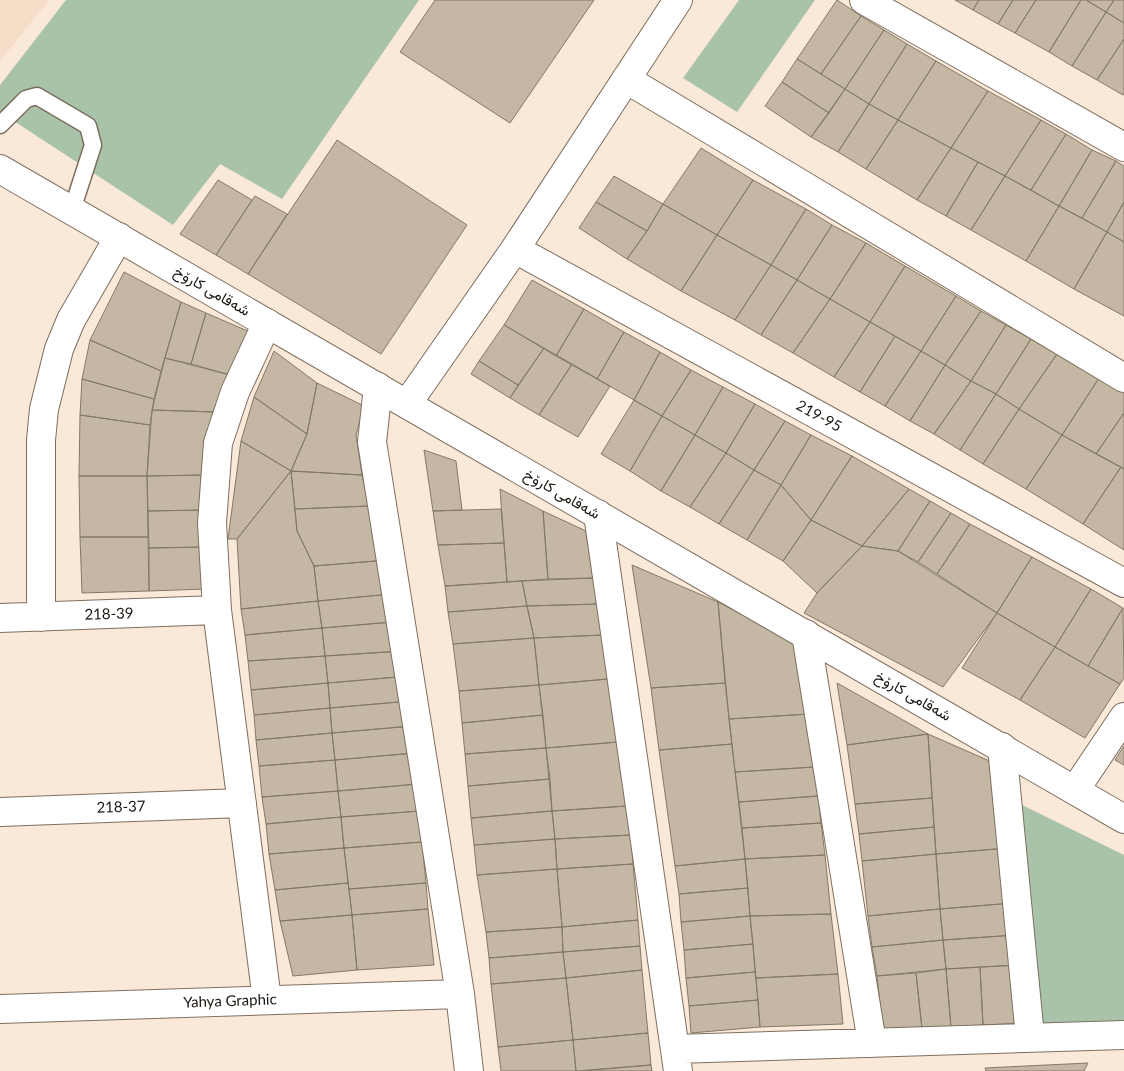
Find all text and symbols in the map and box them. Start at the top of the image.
street label: شەقامی کارۆخ [170,261,254,322]
street label: 219-95 [794,395,845,435]
street label: شەقامی کارۆخ [520,464,604,525]
street label: 218-39 [84,603,134,623]
street label: شەقامی کارۆخ [871,666,955,727]
street label: 218-37 [96,796,146,816]
street label: Yahya Graphic [183,989,277,1011]

